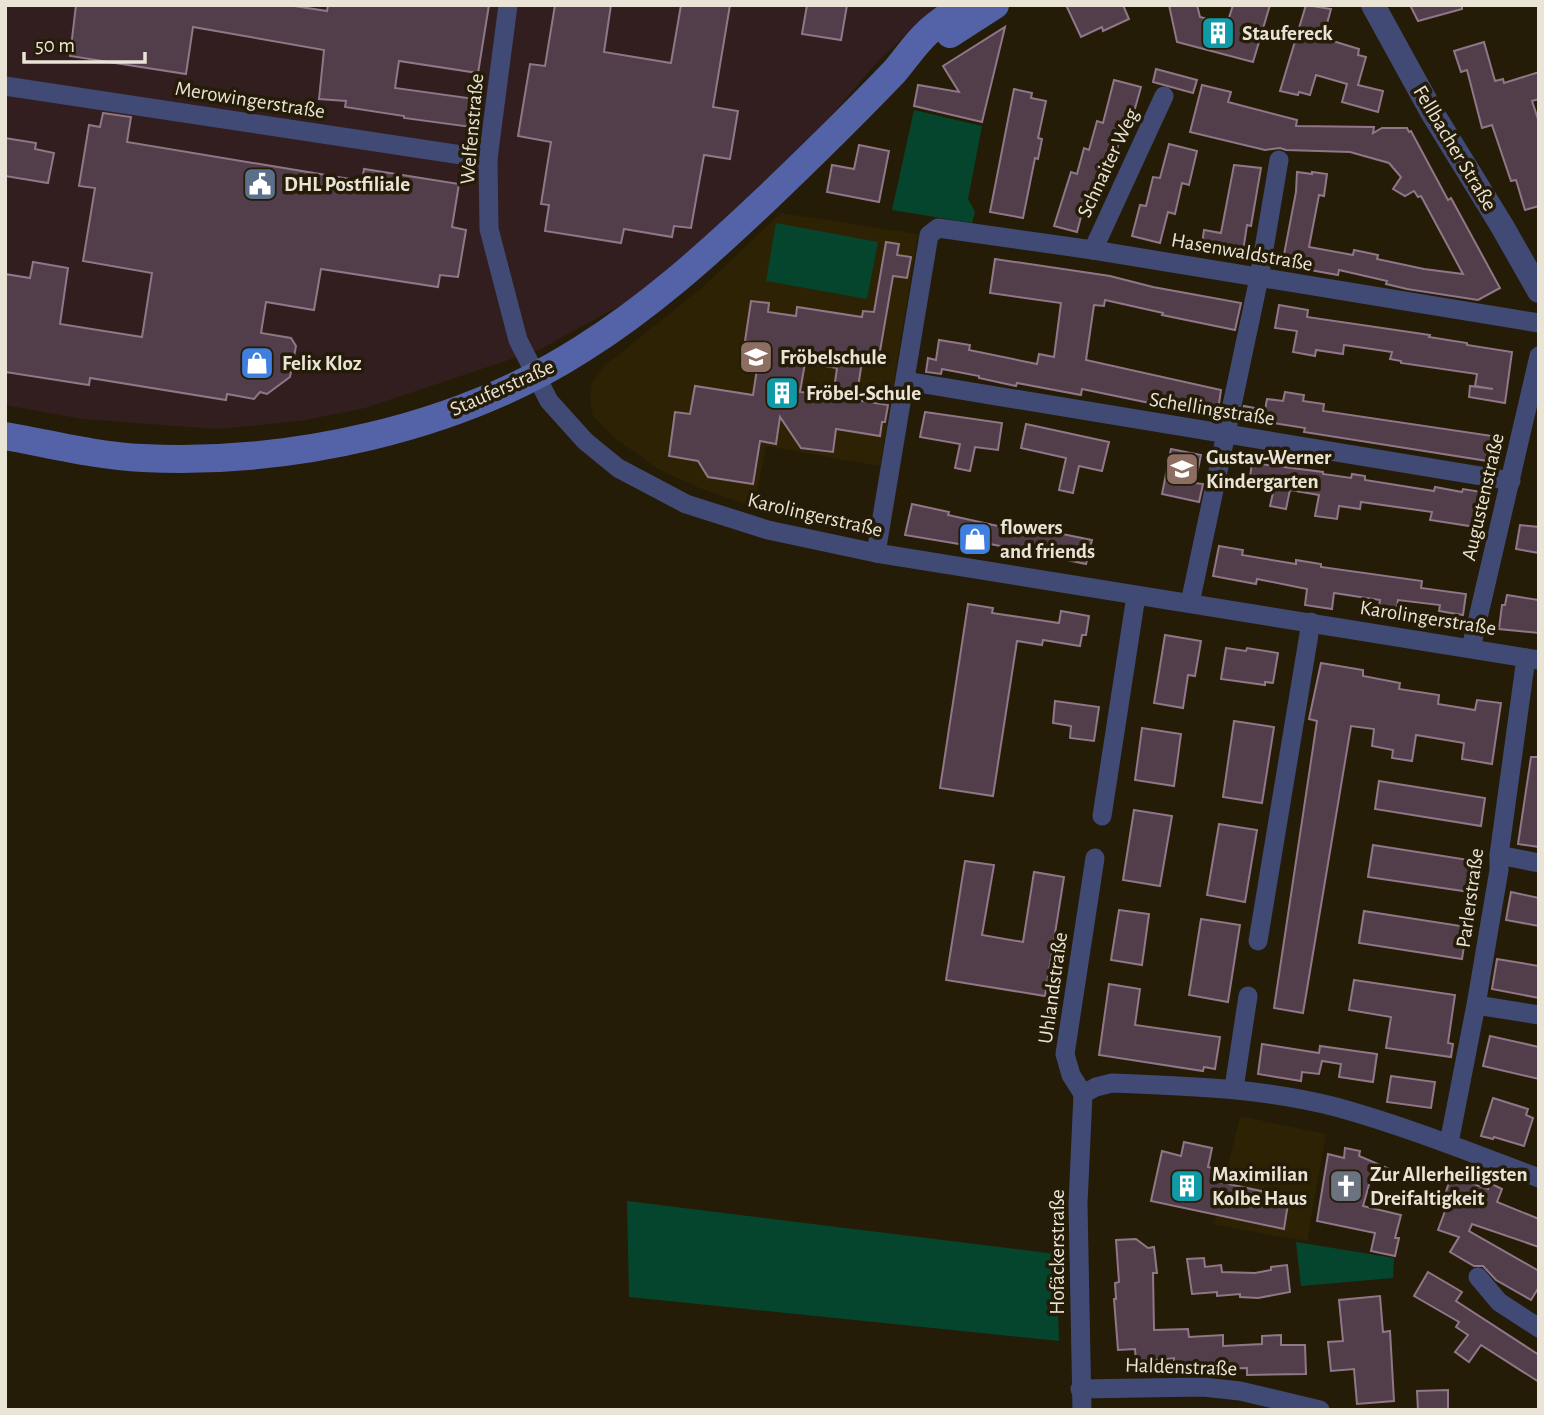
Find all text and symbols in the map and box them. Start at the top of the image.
building icon: Staufereck [1199,14,1237,52]
scale bar [24,21,145,65]
place label: Staufereck [1242,23,1333,44]
text: 50 m [35,35,75,56]
street label: Welfenstraße [457,73,487,185]
street label: Merowingerstraße [174,78,326,122]
street label: Fellbacher Straße [1409,82,1501,214]
street label: Schnaiter Weg [1074,105,1143,221]
public building icon: DHL Postfiliale [241,165,279,203]
place label: DHL Postfiliale [284,174,410,195]
street label: Hasenwaldstraße [1170,229,1314,275]
school or university icon: Fröbelschule [737,338,775,376]
shop icon: Felix Kloz [238,344,276,382]
place label: Fröbelschule [780,347,887,368]
place label: Felix Kloz [282,353,362,374]
street label: Stauferstraße [447,356,557,420]
building icon: Fröbel-Schule [763,374,801,412]
place label: Fröbel-Schule [806,383,921,404]
street label: Schellingstraße [1148,389,1276,429]
street label: Augustenstraße [1458,431,1508,563]
place label: Gustav-Werner Kindergarten [1206,447,1332,492]
school or university icon: Gustav-Werner Kindergarten [1163,450,1201,488]
street label: Karolingerstraße [746,489,884,541]
place label: flowers and friends [1000,517,1095,562]
shop icon: flowers and friends [956,520,994,558]
street label: Karolingerstraße [1358,597,1498,639]
street label: Parlerstraße [1453,847,1487,949]
street label: Uhlandstraße [1035,931,1071,1045]
place label: Maximilian Kolbe Haus [1212,1164,1308,1209]
place label: Zur Allerheiligsten Dreifaltigkeit [1370,1164,1528,1209]
building icon: Maximilian Kolbe Haus [1168,1167,1206,1205]
church icon: Zur Allerheiligsten Dreifaltigkeit [1327,1167,1365,1205]
street label: Hofäckerstraße [1047,1189,1068,1315]
street label: Haldenstraße [1125,1355,1237,1379]

